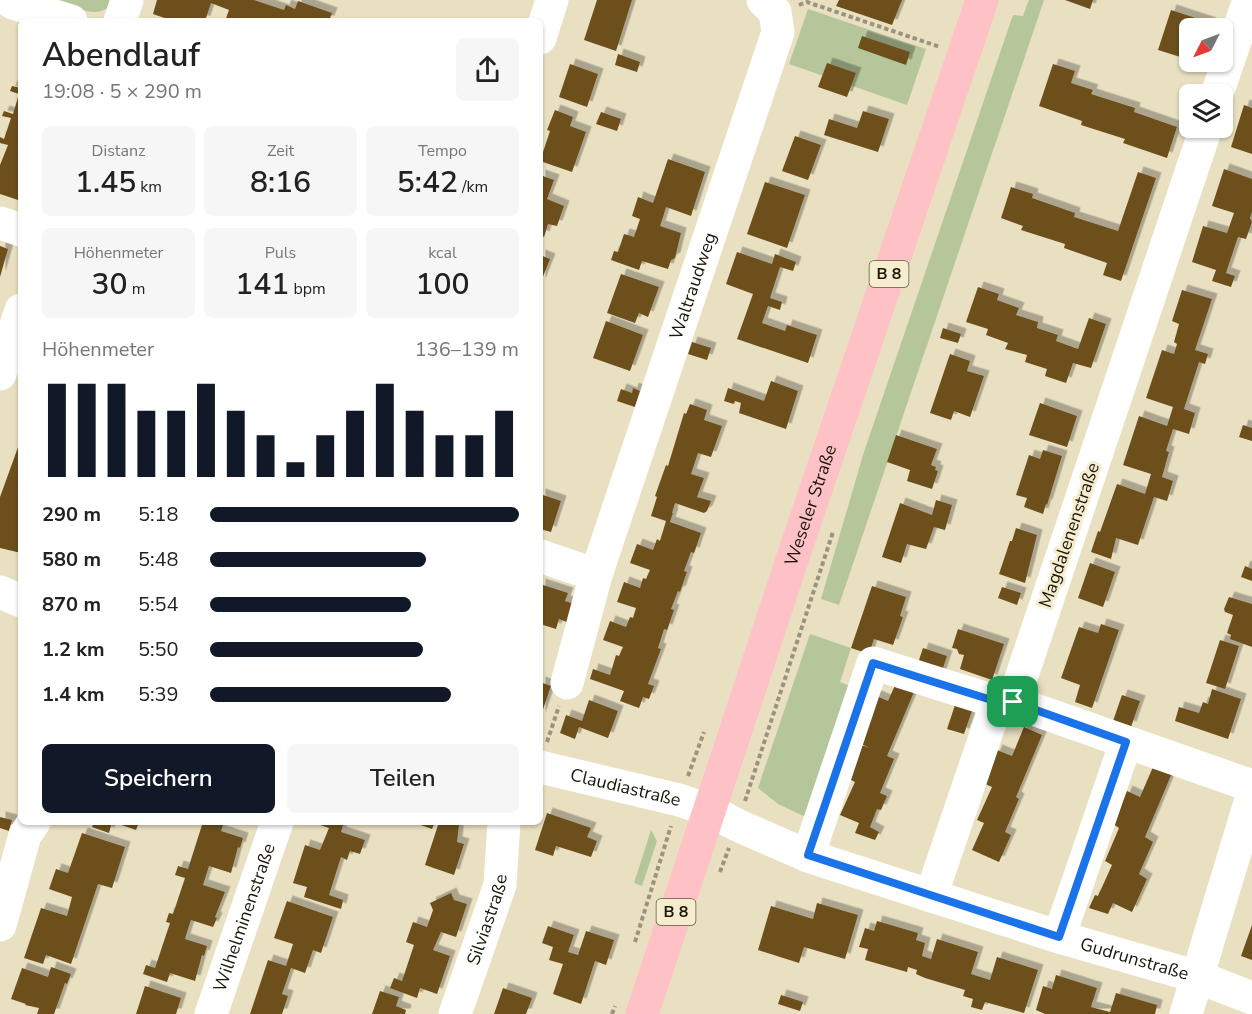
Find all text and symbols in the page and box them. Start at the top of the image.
north arrow [1179,18,1233,72]
map controls [1179,18,1233,138]
text: Abendlauf [42,33,200,78]
button: share [456,38,519,101]
text: 19:08 · 5 × 290 m [42,78,202,105]
button: layers [1179,84,1233,138]
text: Distanz [92,140,145,162]
text: Zeit [267,140,294,162]
text: Tempo [418,140,467,162]
text: 1.45 [75,162,136,203]
text: 8:16 [250,162,311,203]
text: 5:42 [397,162,458,203]
text: km [136,176,162,198]
text: /km [458,176,488,198]
street label: Waltraudweg [664,229,722,343]
text: Höhenmeter [74,242,163,264]
text: Puls [265,242,296,264]
text: kcal [428,242,457,264]
road number: B 8 [870,261,908,287]
text: 30 [92,264,128,305]
text: 141 [235,264,289,305]
text: 100 [416,264,470,305]
text: m [128,278,145,300]
text: bpm [289,278,326,300]
text: Höhenmeter [42,336,154,363]
text: 136–139 m [415,336,519,363]
street label: Weseler Straße [779,441,842,569]
street label: Magdalenenstraße [1033,459,1105,611]
text: 290 m [42,501,101,528]
text: 5:18 [138,501,179,528]
text: 580 m [42,546,101,573]
text: 5:48 [138,546,179,573]
text: 870 m [42,591,101,618]
text: 5:54 [138,591,179,618]
text: 1.2 km [42,636,105,663]
text: 5:50 [138,636,179,663]
pin [987,676,1038,727]
text: 1.4 km [42,681,105,708]
text: 5:39 [138,681,179,708]
icon: arrive [996,685,1029,718]
button: Speichern [42,744,275,813]
button: Teilen [287,744,519,813]
street label: Claudiastraße [568,763,683,812]
street label: Wilhelminenstraße [208,840,281,995]
street label: Silviastraße [461,873,513,968]
road number: B 8 [656,899,696,925]
street label: Gudrunstraße [1077,932,1192,986]

